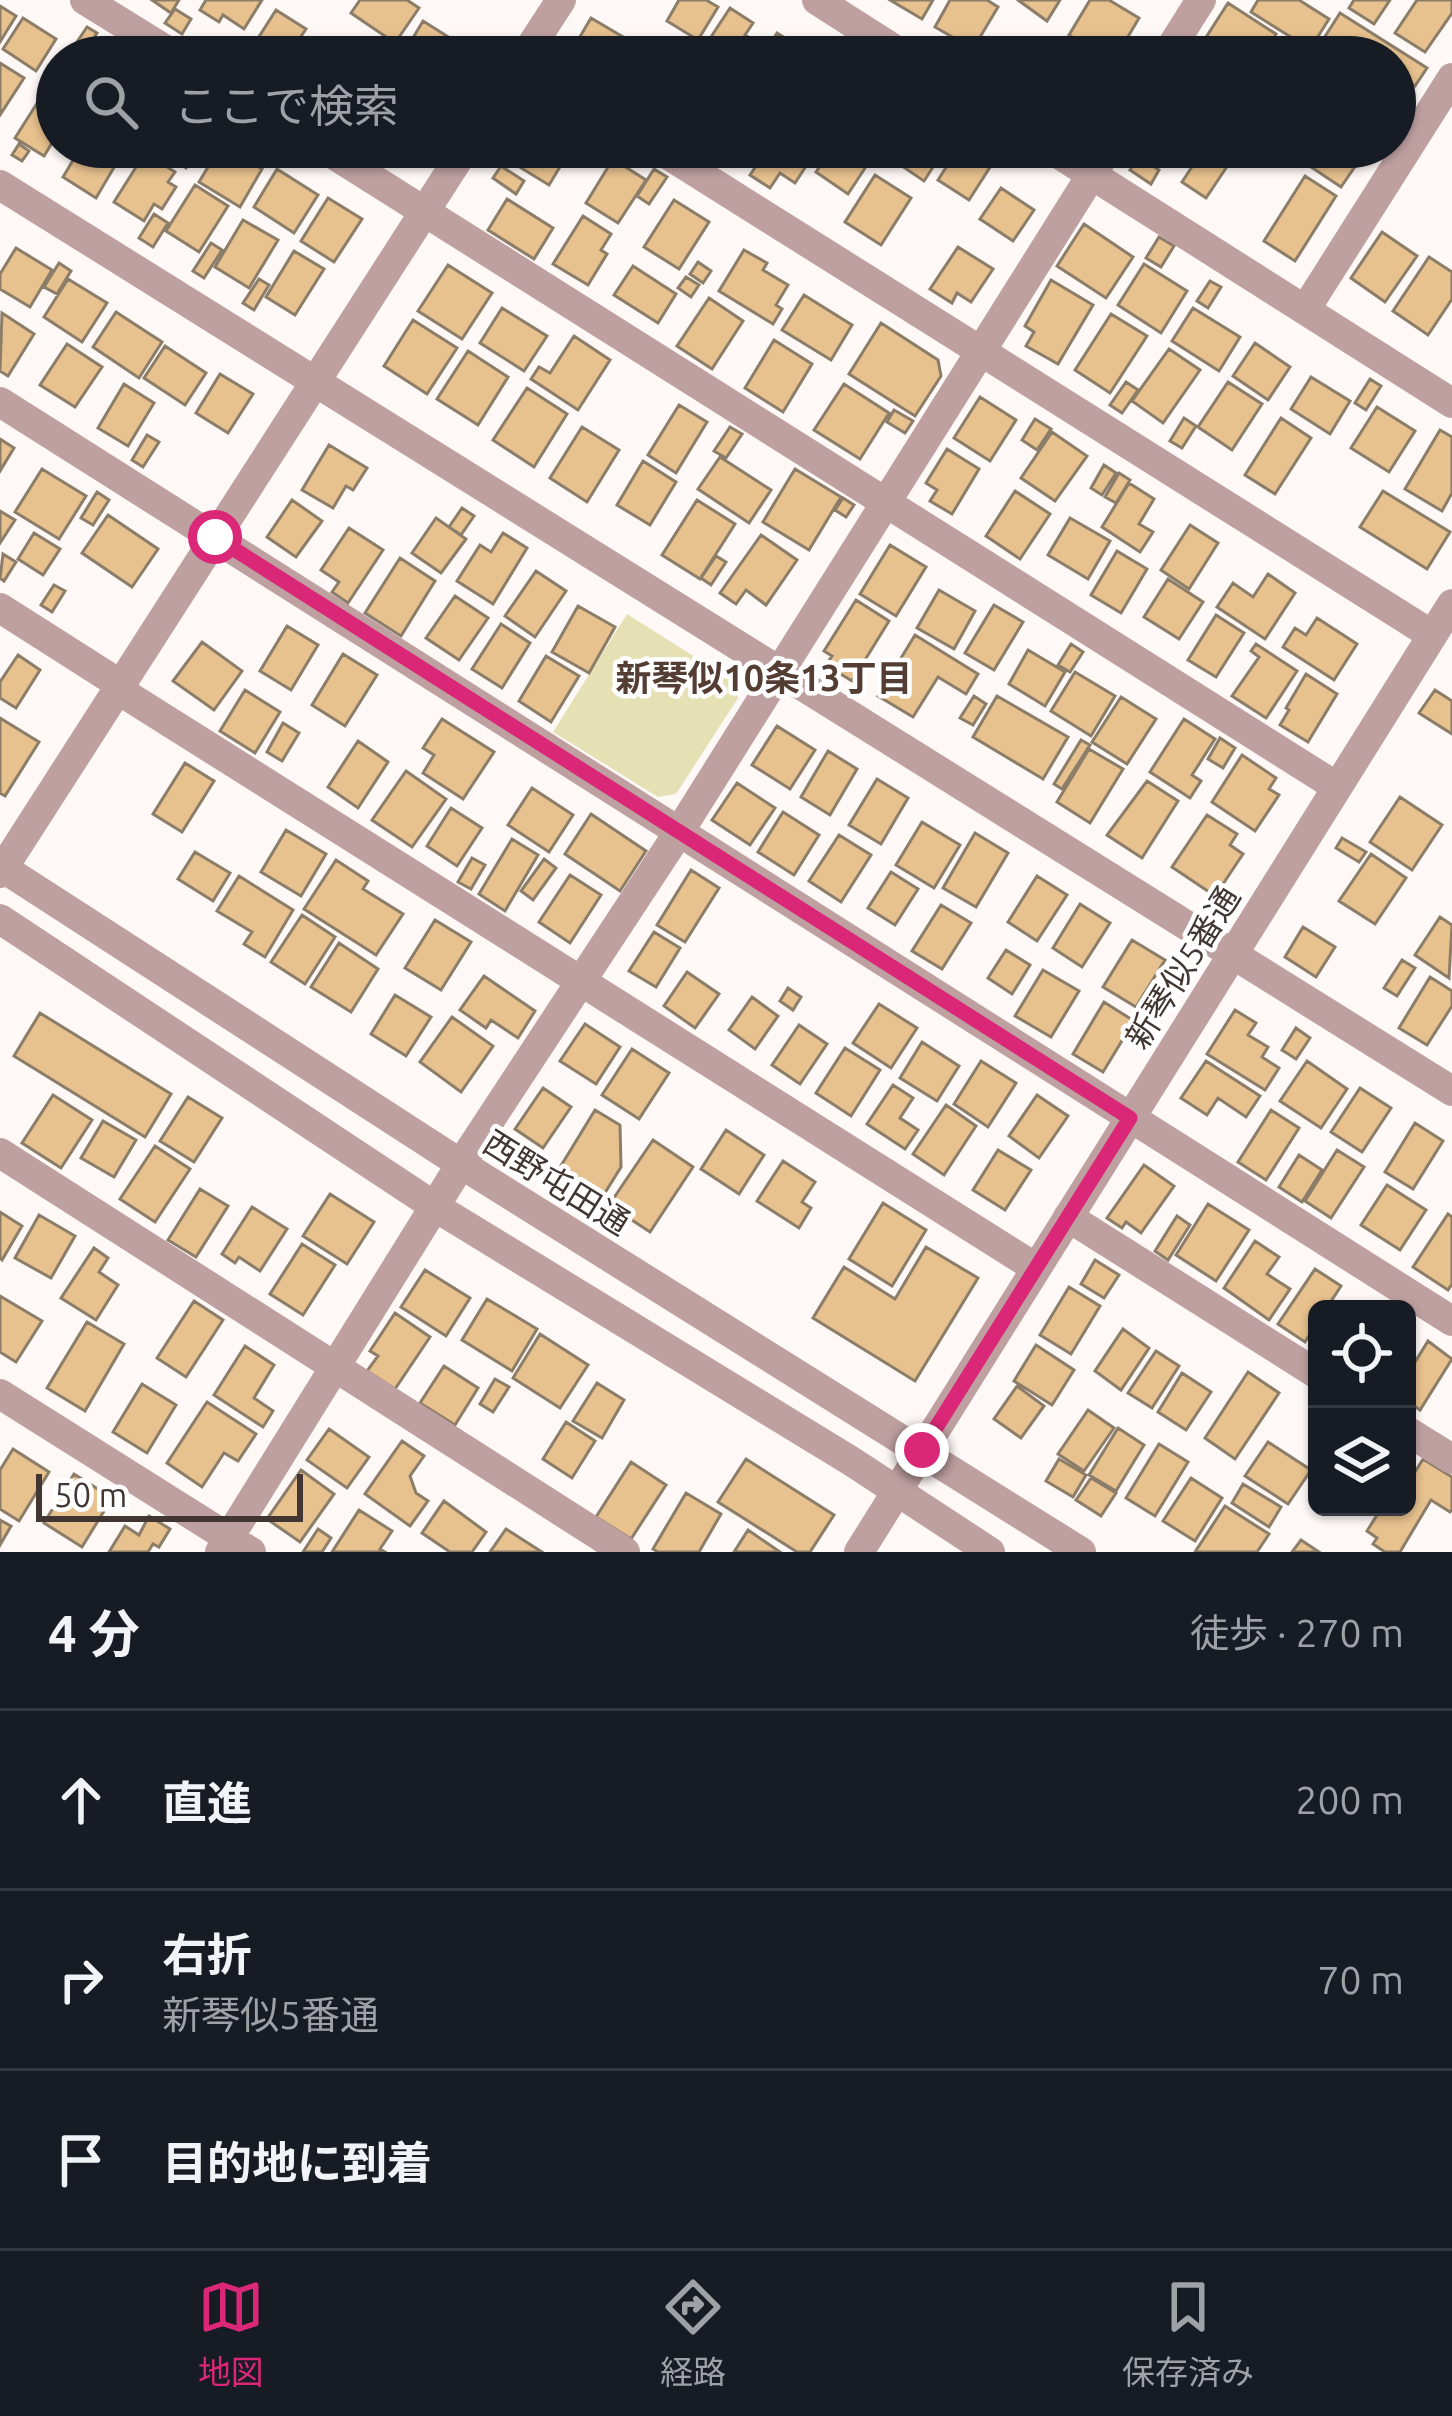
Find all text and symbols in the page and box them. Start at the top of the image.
search box [36,36,1416,168]
icon: search [78,69,144,135]
text: ここで検索 [174,80,399,131]
route start [188,510,242,564]
district label: 新琴似10条13丁目 [615,657,913,698]
street label: 新琴似5番通 [1118,879,1246,1055]
street label: 西野屯田通 [477,1123,637,1241]
map controls [1308,1300,1416,1516]
button: locate [1308,1300,1416,1408]
button: layers [1308,1408,1416,1516]
route end [895,1423,949,1477]
scale bar [36,1468,303,1521]
text: 50 m [54,1476,127,1513]
text: 4 分 [48,1604,140,1662]
text: 徒歩 · 270 m [1190,1611,1404,1654]
icon: ahead [48,1767,114,1833]
text: 直進 [162,1777,252,1828]
text: 200 m [1295,1778,1404,1821]
text: 右折 [162,1929,252,1980]
icon: right [48,1947,114,2013]
text: 70 m [1317,1958,1404,2001]
text: 新琴似5番通 [162,1993,379,2036]
icon: arrive [48,2127,114,2193]
text: 目的地に到着 [162,2137,432,2188]
tab: 地図 [198,2274,264,2394]
tab: 経路 [660,2274,726,2394]
tab: 保存済み [1122,2274,1254,2394]

